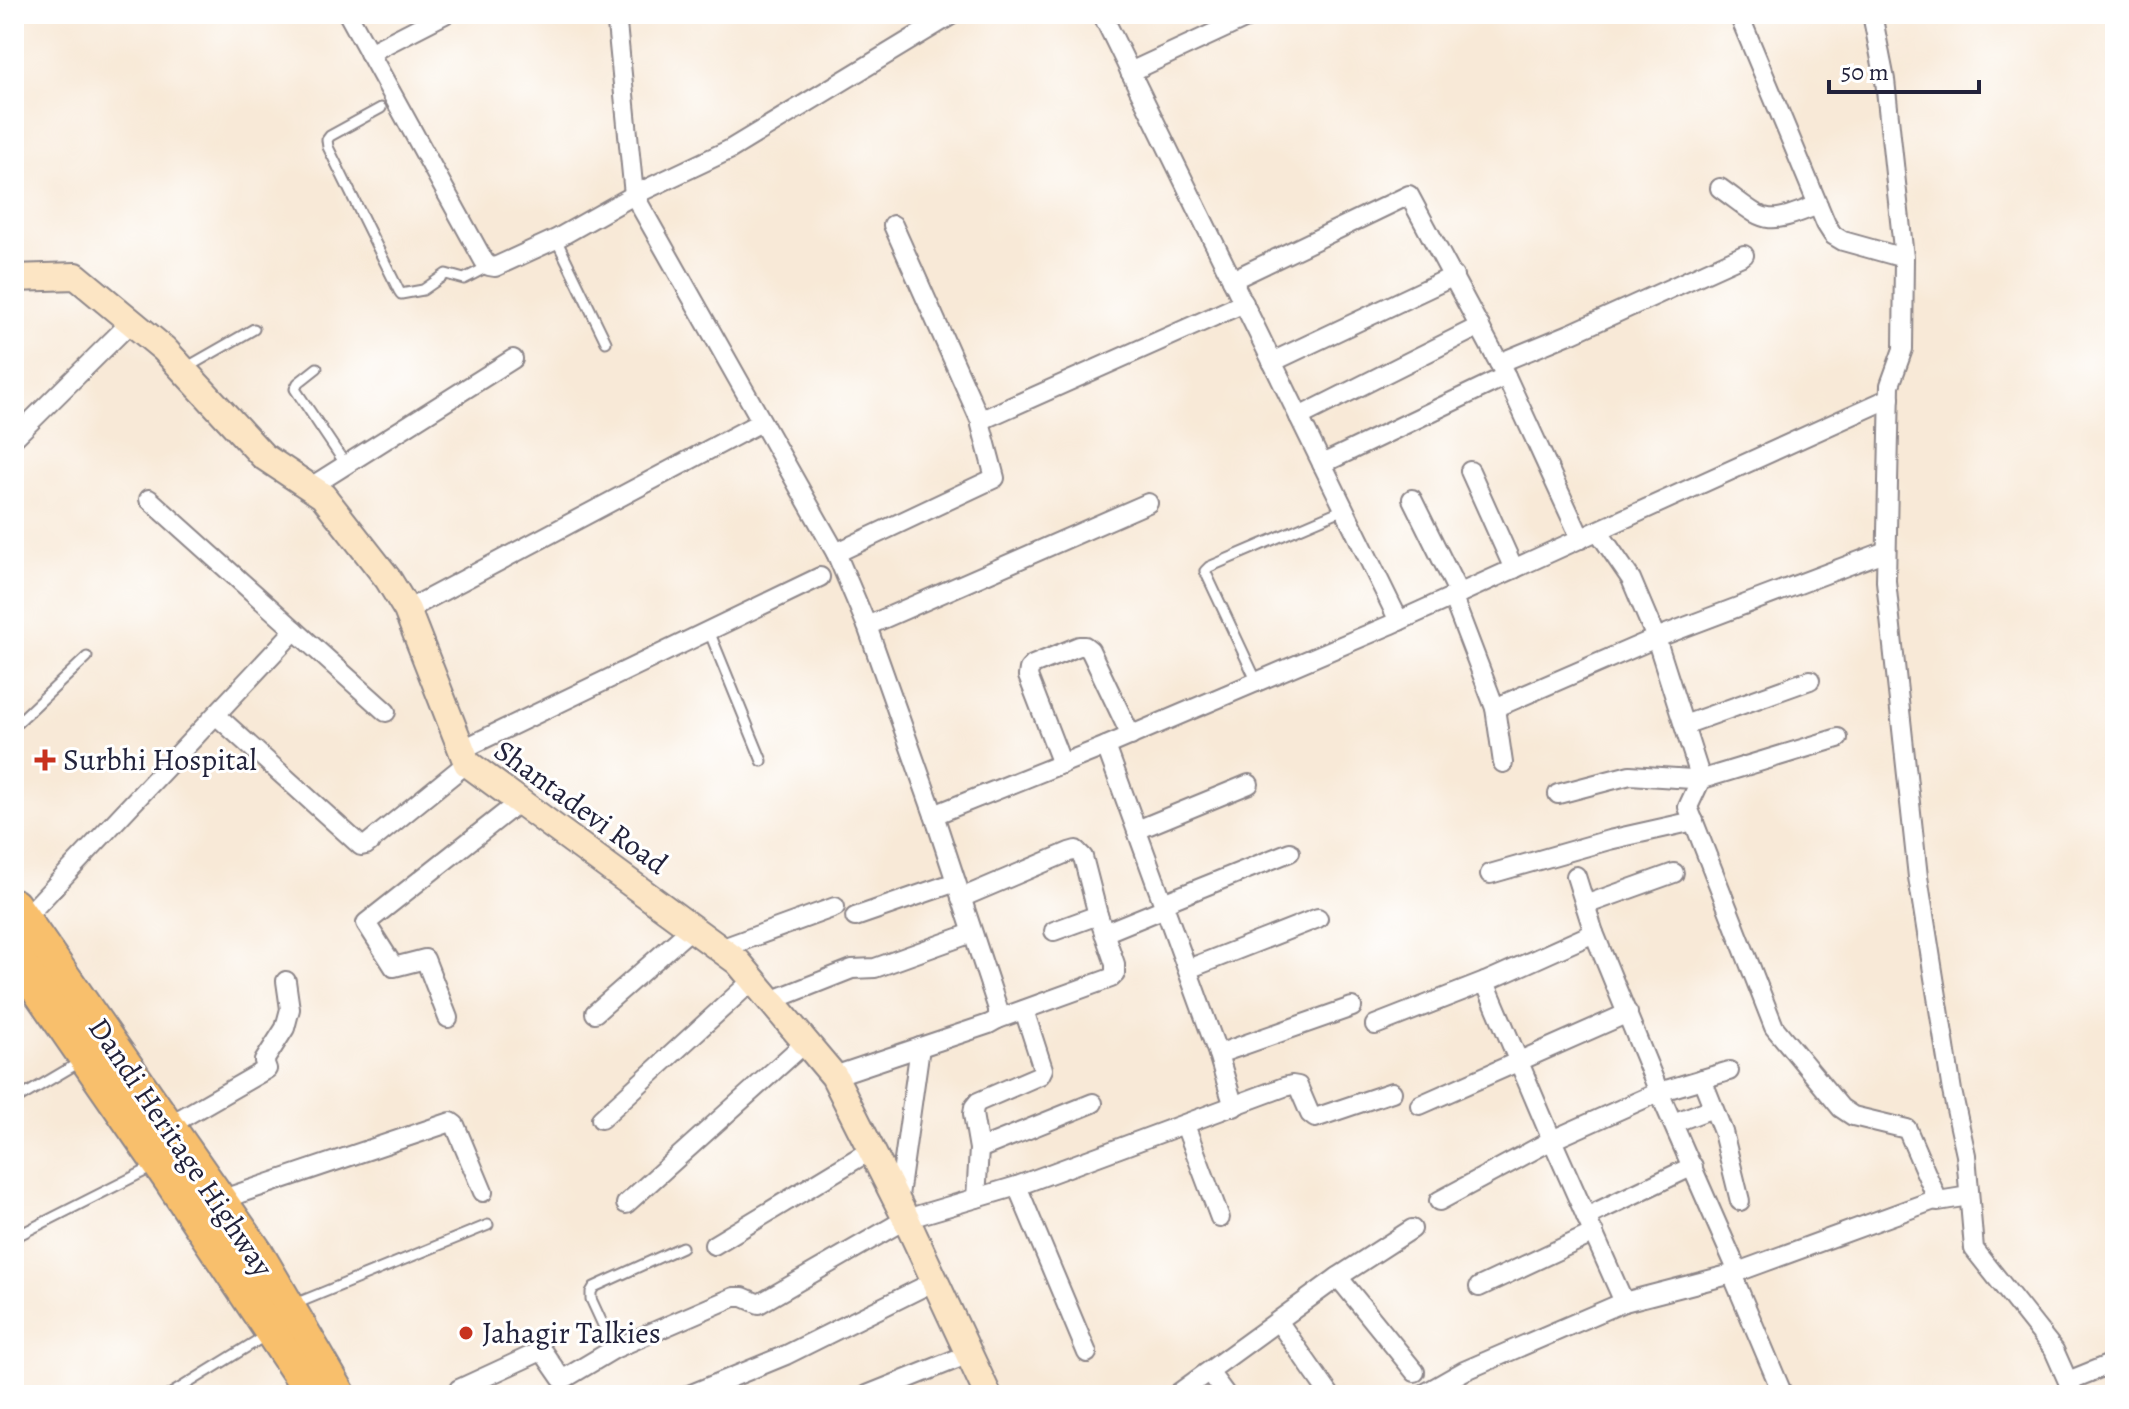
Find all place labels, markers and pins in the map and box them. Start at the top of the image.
place label: Surbhi Hospital [63,740,257,780]
marker: Surbhi Hospital [34,749,56,771]
place label: Jahagir Talkies [482,1313,661,1353]
marker: Jahagir Talkies [457,1324,475,1342]

